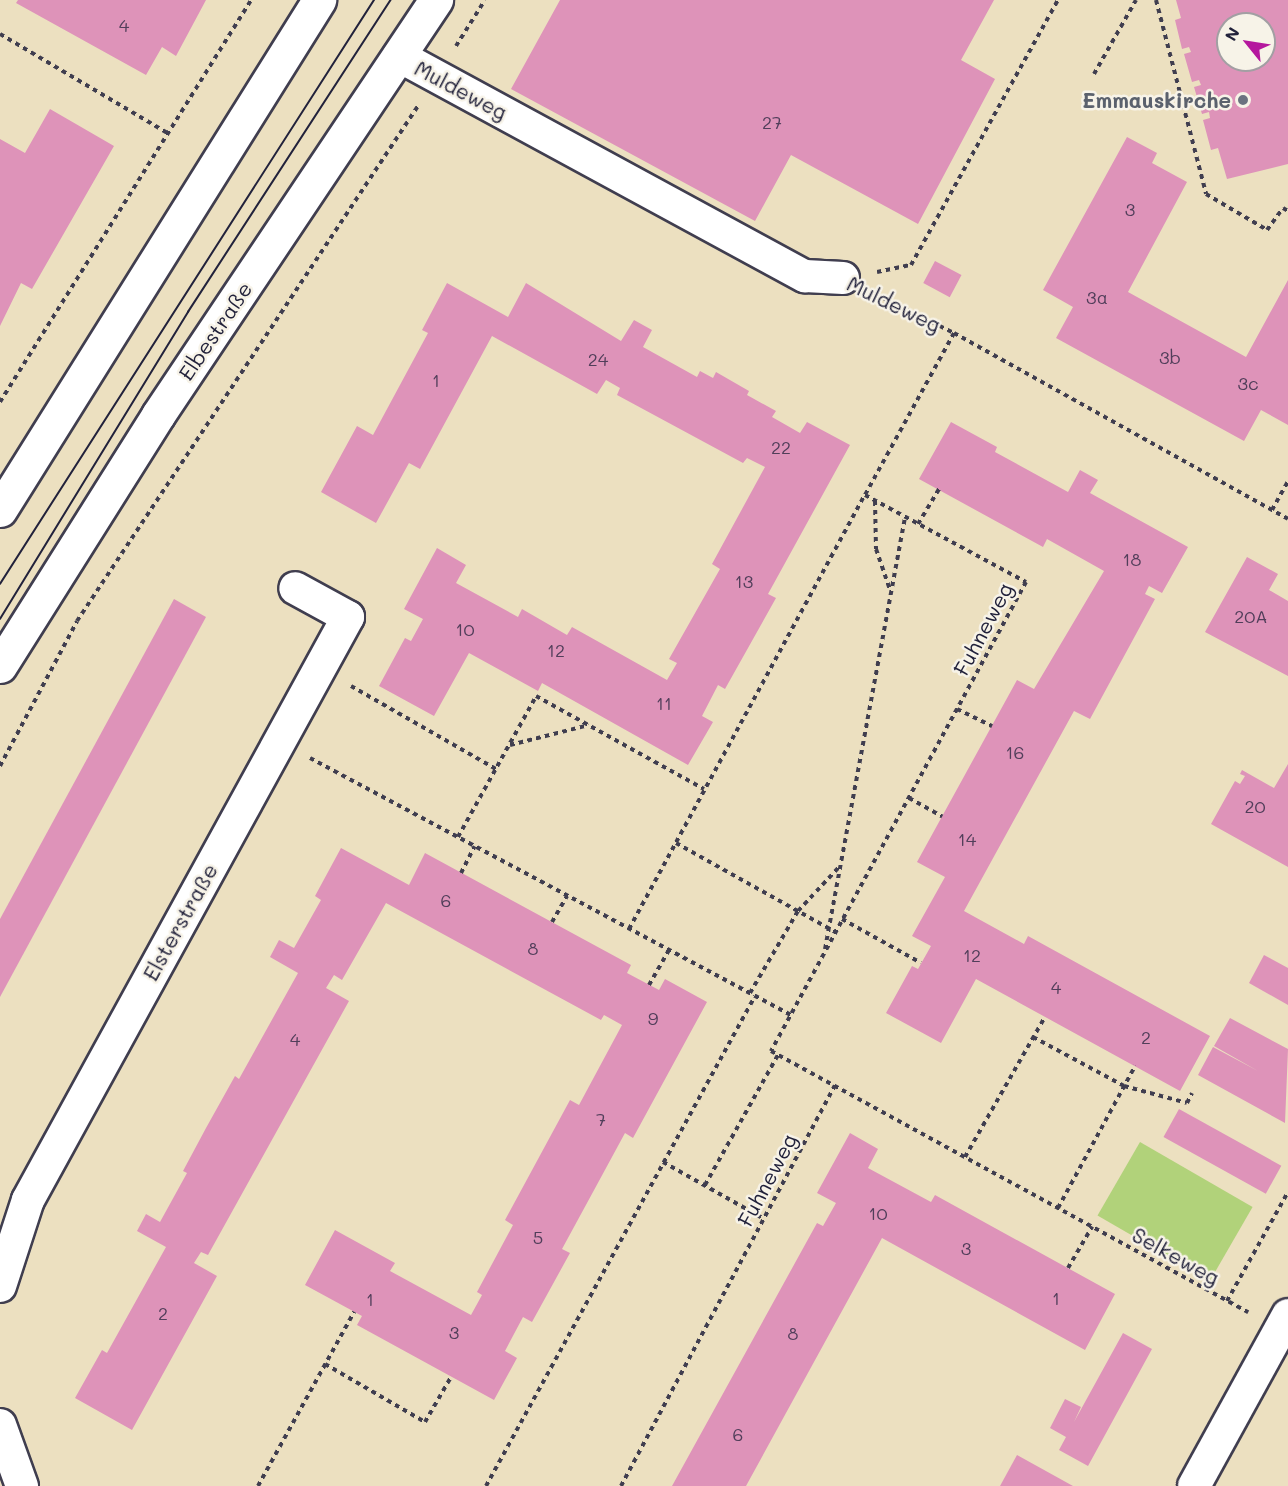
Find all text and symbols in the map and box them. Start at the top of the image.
north arrow [1216,12,1276,72]
house number: 4 [119,14,129,36]
text: N [1220,23,1244,44]
street label: Muldeweg [410,55,512,125]
place label: Emmauskirche [1082,87,1231,113]
marker: Emmauskirche [1236,93,1250,107]
house number: 27 [762,111,782,133]
house number: 3 [1125,198,1135,220]
street label: Muldeweg [843,270,945,338]
street label: Elbestraße [173,277,257,385]
house number: 3a [1086,286,1108,308]
house number: 3b [1159,346,1181,368]
house number: 24 [588,348,608,370]
house number: 1 [432,369,440,391]
house number: 3c [1237,372,1259,394]
house number: 22 [771,436,791,458]
house number: 18 [1123,548,1141,570]
house number: 13 [735,570,753,592]
street label: Fuhneweg [948,578,1018,680]
house number: 20A [1234,605,1268,627]
house number: 10 [455,618,475,640]
house number: 12 [547,639,565,661]
house number: 11 [656,692,672,714]
house number: 16 [1006,741,1024,763]
house number: 20 [1244,795,1266,817]
house number: 14 [958,828,976,850]
street label: Elsterstraße [138,859,222,985]
house number: 6 [441,889,451,911]
house number: 8 [528,937,538,959]
house number: 12 [963,944,981,966]
house number: 4 [1051,976,1061,998]
house number: 9 [648,1007,658,1029]
house number: 2 [1141,1026,1151,1048]
house number: 4 [290,1028,300,1050]
house number: 7 [596,1108,606,1130]
street label: Fuhneweg [732,1129,802,1231]
house number: 10 [868,1202,888,1224]
street label: Selkeweg [1128,1222,1224,1290]
house number: 5 [533,1226,543,1248]
house number: 3 [961,1237,971,1259]
house number: 1 [1052,1287,1060,1309]
house number: 1 [366,1288,374,1310]
house number: 2 [158,1302,168,1324]
house number: 3 [449,1321,459,1343]
house number: 8 [788,1322,798,1344]
house number: 6 [733,1423,743,1445]

